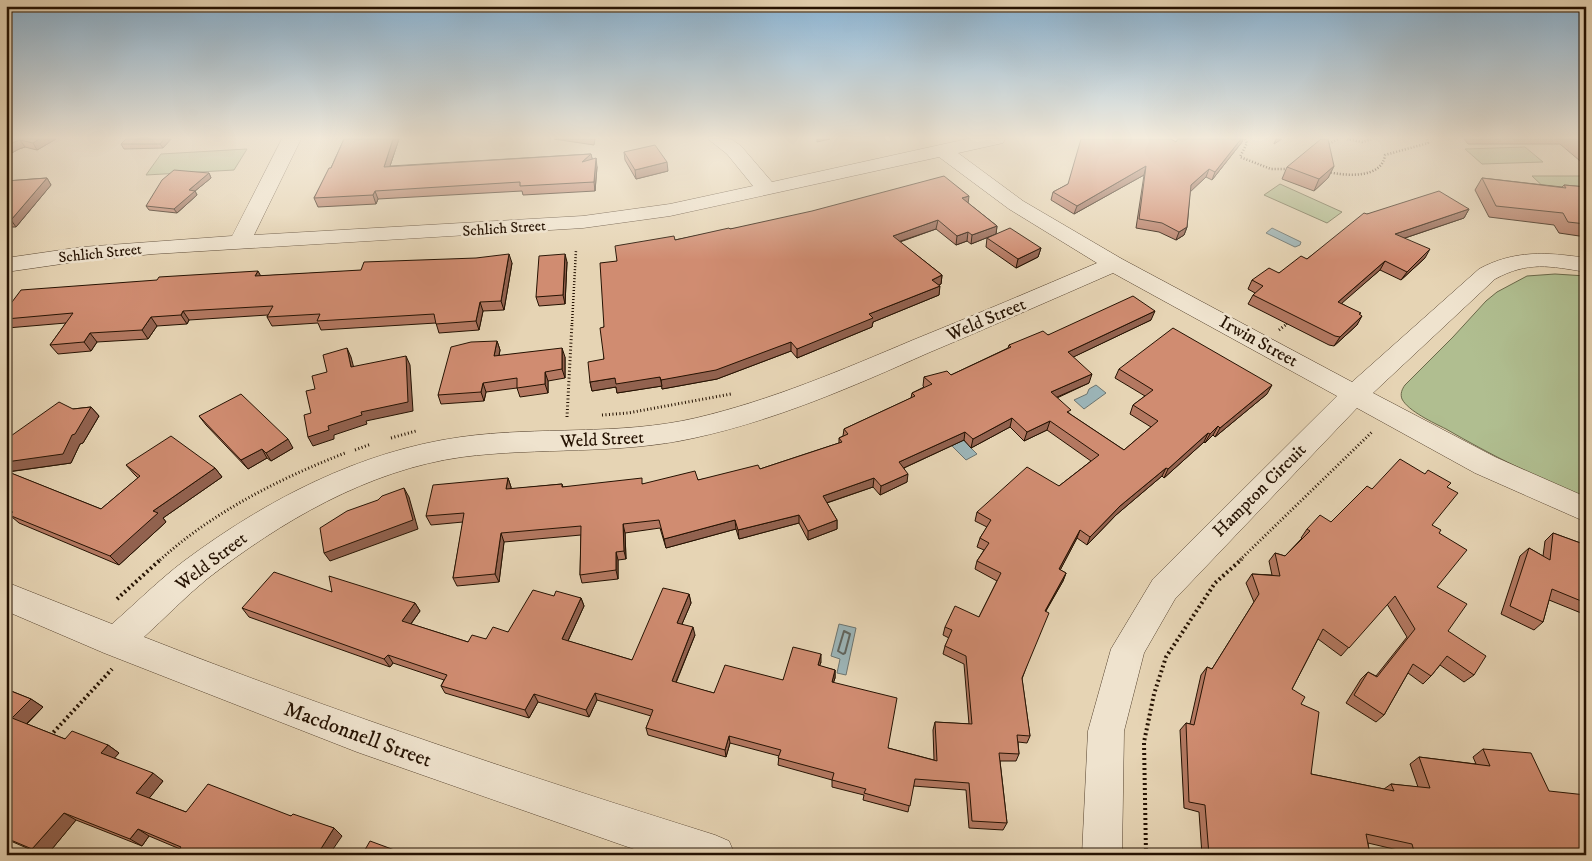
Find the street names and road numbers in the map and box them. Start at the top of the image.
street label: Schlich Street [462,216,547,241]
street label: Schlich Street [57,240,143,267]
street label: Weld Street [943,293,1030,347]
street label: Irwin Street [1215,311,1302,373]
street label: Weld Street [559,427,645,453]
street label: Hampton Circuit [1208,439,1311,542]
street label: Weld Street [171,528,252,596]
street label: Macdonnell Street [280,696,435,774]

